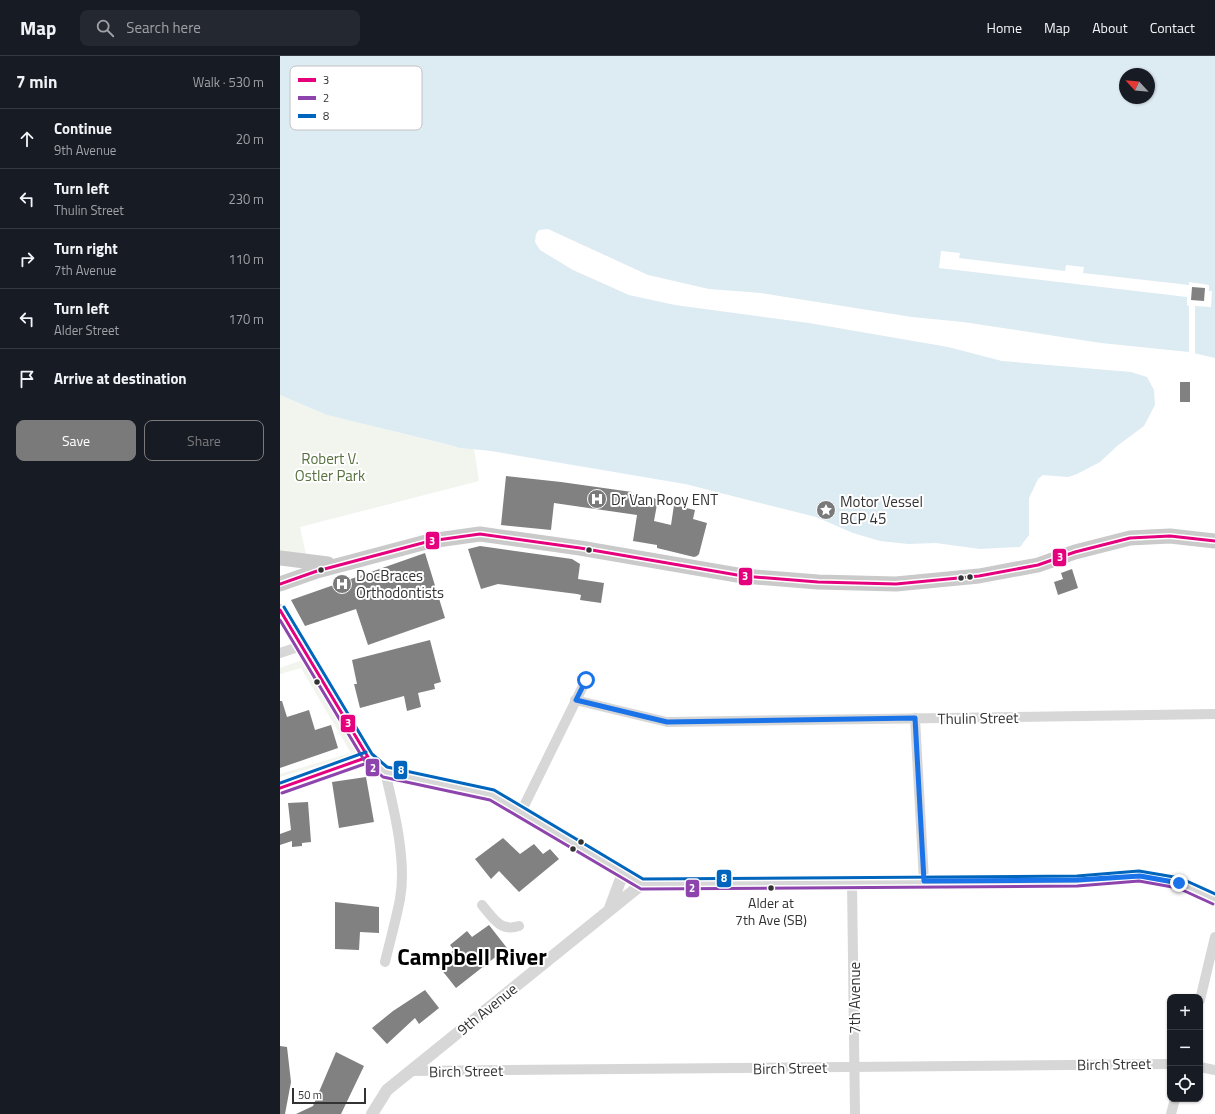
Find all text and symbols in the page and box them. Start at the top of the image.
search box [80,10,360,46]
text: Map [20,13,56,42]
text: Search here [126,16,201,39]
icon: search [94,17,116,39]
text: Home [987,17,1022,38]
text: Map [1044,17,1070,38]
text: About [1092,17,1128,38]
text: Contact [1150,17,1195,38]
legend [290,66,422,130]
north arrow [1119,68,1155,104]
text: 7 min [16,69,57,95]
text: Walk · 530 m [193,72,264,92]
text: 3 [323,72,329,88]
text: 2 [323,90,329,106]
text: 8 [323,108,329,124]
text: Continue [54,117,112,140]
icon: ahead [16,128,38,150]
text: 20 m [236,129,264,149]
text: 9th Avenue [54,140,116,160]
text: Turn left [54,177,109,200]
icon: left [16,188,38,210]
text: 230 m [228,189,264,209]
text: Thulin Street [54,200,124,220]
text: Turn right [54,237,118,260]
icon: right [16,248,38,270]
text: 110 m [228,249,264,269]
text: 7th Avenue [54,260,116,280]
text: Turn left [54,297,109,320]
icon: left [16,308,38,330]
text: 170 m [228,309,264,329]
text: Alder Street [54,320,119,340]
text: Arrive at destination [54,367,187,390]
icon: arrive [16,368,38,390]
button: Save [16,420,136,461]
button: Share [144,420,264,461]
park label: Robert V. Ostler Park [295,447,365,487]
hospital icon: Dr Van Rooy ENT [586,488,608,510]
place label: Dr Van Rooy ENT [611,488,718,511]
place label: Motor Vessel BCP 45 [840,490,923,530]
place icon: Motor Vessel BCP 45 [815,499,837,521]
line badge: 3 [425,531,440,550]
text: 3 [429,533,435,549]
unlabelled marker [584,545,594,555]
line badge: 3 [1052,548,1067,567]
text: 3 [1057,549,1063,565]
place label: DocBraces Orthodontists [356,564,444,604]
unlabelled marker [316,565,326,575]
line badge: 3 [738,567,753,586]
text: 3 [742,568,748,584]
unlabelled marker [965,572,975,582]
hospital icon: DocBraces Orthodontists [331,573,353,595]
unlabelled marker [956,573,966,583]
route start [577,671,595,689]
unlabelled marker [312,677,322,687]
street label: Thulin Street [937,706,1019,730]
line badge: 3 [340,714,356,733]
text: 3 [345,715,351,731]
line badge: 2 [365,758,380,777]
text: 2 [370,760,376,776]
line badge: 8 [393,760,408,780]
text: 8 [398,762,404,778]
unlabelled marker [576,837,586,847]
unlabelled marker [568,844,578,854]
line badge: 8 [716,869,732,888]
text: 8 [721,870,727,886]
route end [1170,874,1188,892]
line badge: 2 [685,879,700,898]
text: 2 [689,880,695,896]
marker: Alder at 7th Ave (SB) [766,883,776,893]
place label: Alder at 7th Ave (SB) [735,892,807,930]
district label: Campbell River [397,939,547,974]
street label: 7th Avenue [843,962,866,1034]
street label: 9th Avenue [452,977,522,1041]
map controls [1167,994,1203,1102]
button: + [1167,994,1203,1030]
button: − [1167,1030,1203,1066]
street label: Birch Street [1077,1052,1152,1076]
street label: Birch Street [753,1056,828,1080]
street label: Birch Street [429,1059,504,1083]
button: locate [1167,1066,1203,1102]
scale bar [292,1086,366,1105]
text: 50 m [298,1087,322,1103]

